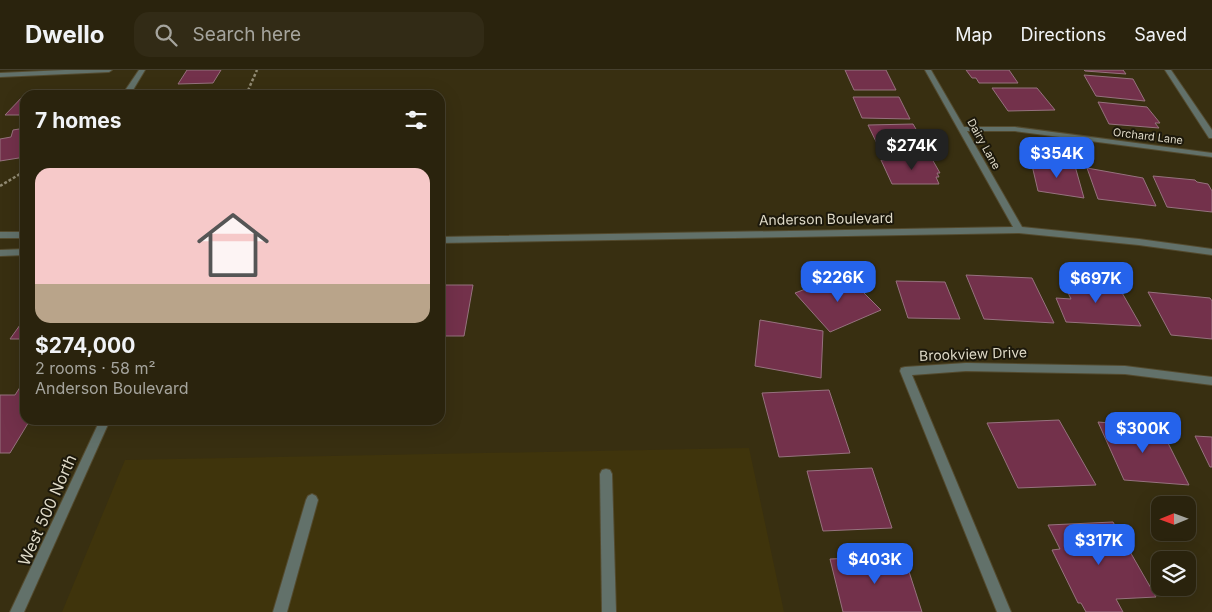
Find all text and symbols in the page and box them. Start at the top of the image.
search box [134,12,484,57]
text: Dwello [25,20,104,49]
icon: search [152,21,180,49]
text: Search here [192,23,301,46]
text: Map [955,24,993,45]
text: Directions [1021,24,1106,45]
text: Saved [1134,24,1187,45]
icon: filters [402,106,430,134]
text: 7 homes [35,108,122,133]
street label: Dairy Lane [964,116,1004,172]
street label: Orchard Lane [1112,125,1184,147]
pin: $274K [877,128,947,171]
text: $274K [886,135,938,155]
pin: $354K [1022,136,1092,179]
text: $354K [1030,143,1084,163]
icon: home [188,200,278,290]
street label: Anderson Boulevard [759,209,893,228]
pin: $226K [803,260,873,303]
pin: $697K [1061,262,1131,304]
text: $226K [812,267,864,287]
text: $697K [1070,268,1122,288]
text: $274,000 [35,333,135,358]
street label: Brookview Drive [919,343,1027,364]
text: 2 rooms · 58 m² [35,358,155,378]
text: Anderson Boulevard [35,378,189,398]
pin: $300K [1108,412,1178,454]
text: $300K [1116,418,1170,438]
street label: West 500 North [14,451,80,569]
north arrow [1151,496,1196,541]
map controls [1151,496,1196,596]
pin: $317K [1064,524,1134,566]
text: $317K [1075,530,1123,550]
pin: $403K [840,542,910,585]
text: $403K [848,549,902,569]
button: layers [1151,551,1196,596]

